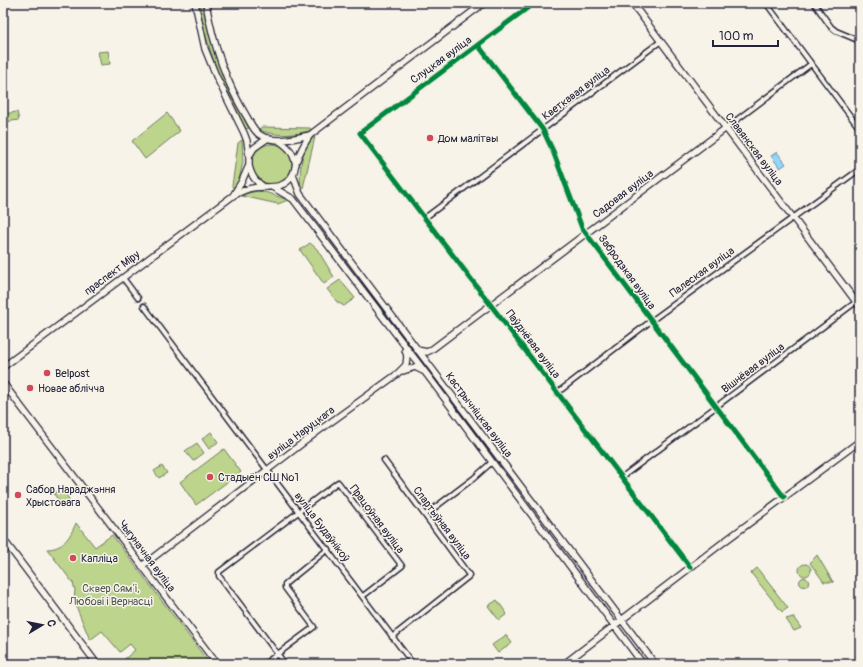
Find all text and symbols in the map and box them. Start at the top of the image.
scale bar [713,22,778,48]
text: 100 m [719,29,754,44]
street label: Слуцкая вуліца [408,33,474,87]
street label: Кветкавая вуліца [540,63,612,123]
street label: Славянская вуліца [722,110,786,188]
place label: Дом малітвы [437,132,498,145]
marker: Дом малітвы [425,133,435,143]
street label: Садовая вуліца [590,167,656,221]
street label: Забродзкая вуліца [596,232,658,312]
street label: Палеская вуліца [667,244,737,300]
street label: праспект Міру [82,248,142,298]
street label: Паўднёвая вуліца [503,307,563,381]
street label: Вішнёвая вуліца [719,340,787,396]
place label: Belpost [55,367,90,380]
marker: Belpost [42,368,52,378]
street label: Кастрычніцкая вуліца [443,370,515,460]
place label: Новае аблічча [38,382,104,395]
marker: Новае аблічча [25,383,35,393]
street label: вуліца Наруцкага [265,404,337,462]
place label: Стадыён СШ №1 [218,471,299,484]
marker: Стадыён СШ №1 [205,472,215,482]
street label: Працоўная вуліца [347,482,407,556]
place label: Сабор Нараджэння Хрыстовага [26,483,115,509]
street label: Спартыўная вуліца [410,484,474,562]
marker: Сабор Нараджэння Хрыстовага [13,490,23,500]
street label: вуліца Будаўнікоў [292,490,353,565]
street label: Чыгуначная вуліца [116,518,178,594]
place label: Капліца [81,552,118,565]
marker: Капліца [68,553,78,563]
park label: Сквер Сямʼі, Любові і Вернасці [68,582,153,608]
north arrow [22,605,62,645]
text: С [44,619,58,628]

